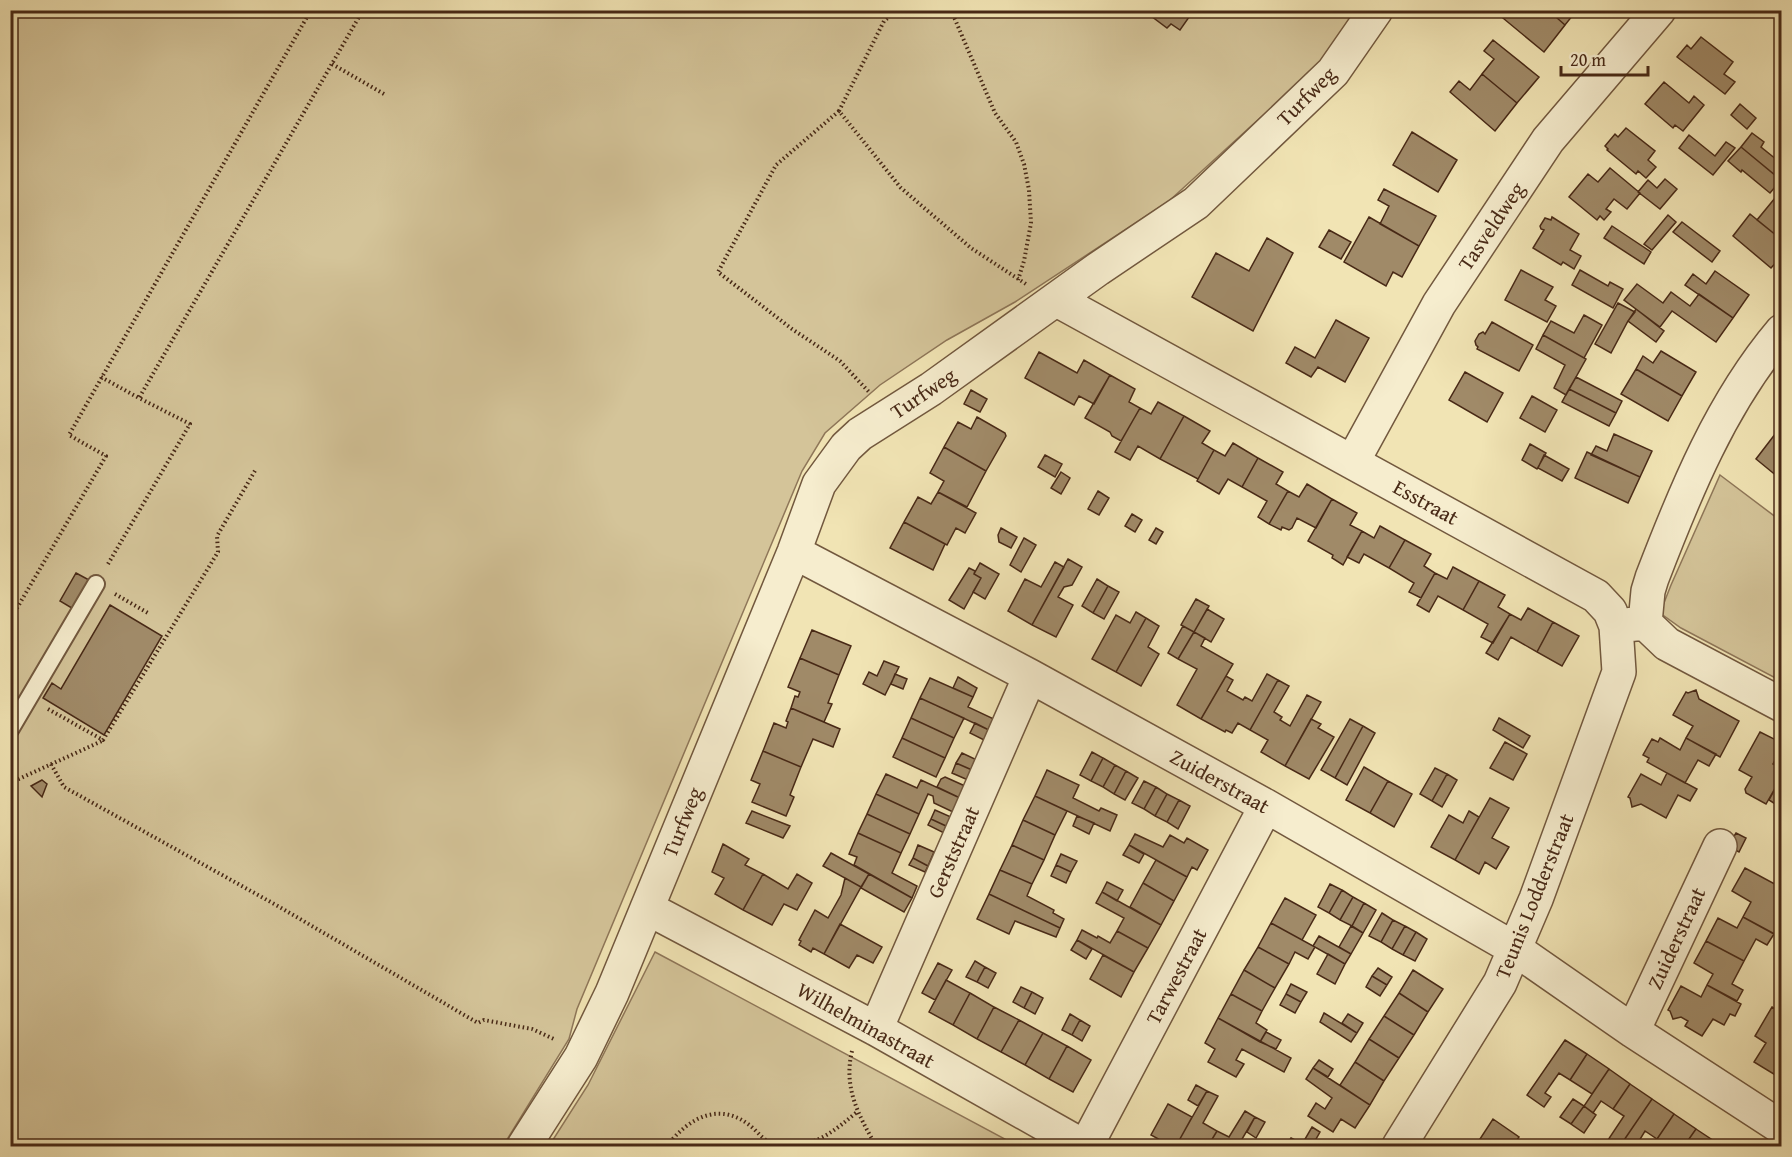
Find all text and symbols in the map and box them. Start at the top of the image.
scale bar [1561,39,1648,77]
text: 20 m [1570,46,1606,73]
street label: Turfweg [1269,59,1343,133]
street label: Tasveldweg [1450,175,1532,277]
street label: Turfweg [884,359,963,426]
street label: Esstraat [1388,471,1465,533]
street label: Zuiderstraat [1165,741,1276,821]
street label: Turfweg [654,782,710,862]
street label: Gerststraat [919,800,987,903]
street label: Teunis Lodderstraat [1487,808,1582,983]
street label: Zuiderstraat [1639,881,1713,994]
street label: Tarwestraat [1138,922,1215,1030]
street label: Wilhelminastraat [791,974,941,1076]

